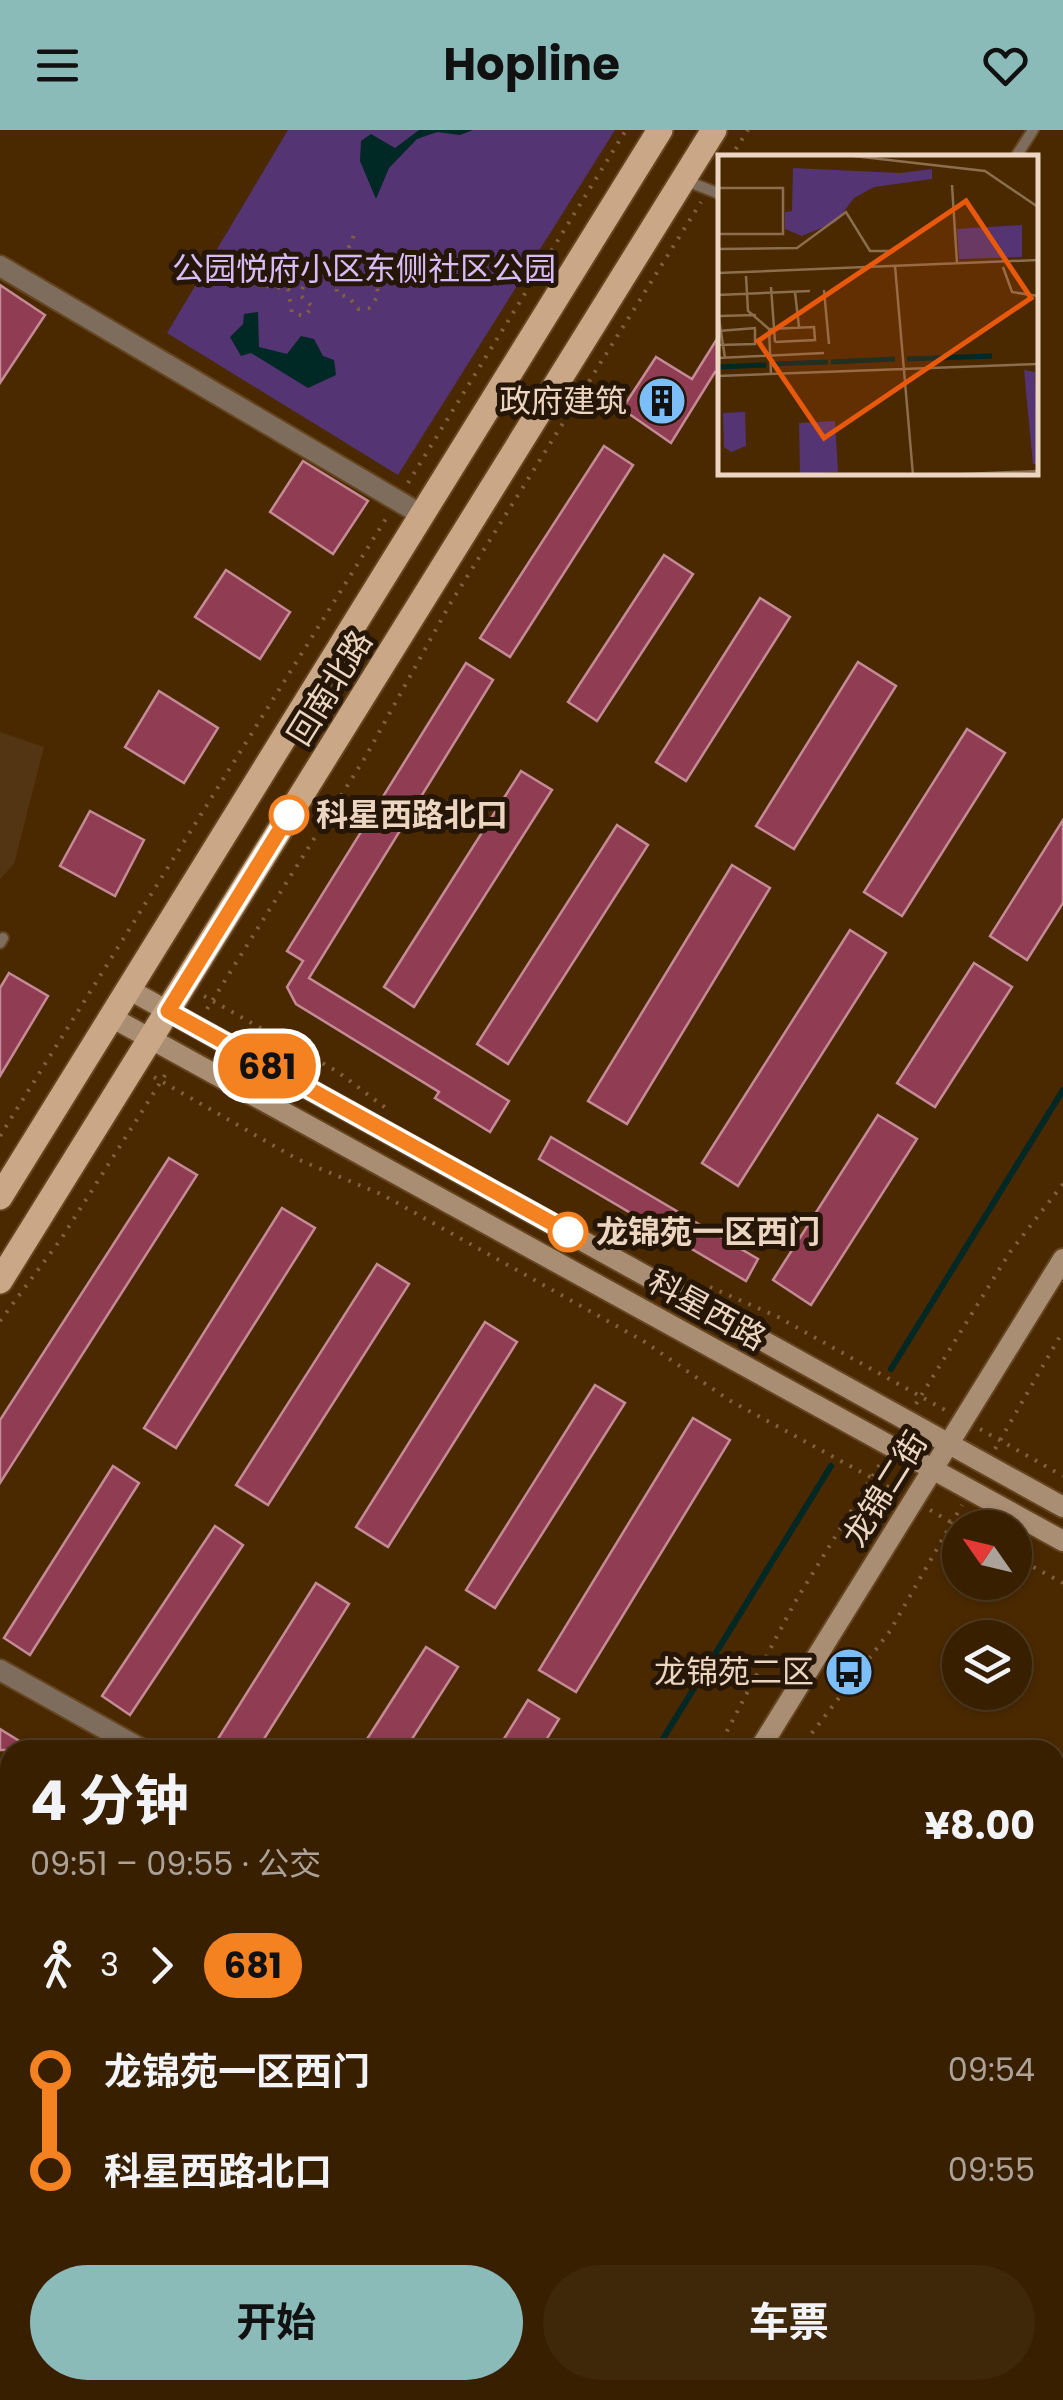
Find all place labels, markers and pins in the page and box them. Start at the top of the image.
building icon: 政府建筑 [636,375,688,427]
place label: 政府建筑 [499,378,627,423]
place label: 科星西路北口 [316,792,508,837]
marker: 科星西路北口 [270,796,308,834]
place label: 龙锦苑一区西门 [596,1209,820,1254]
marker: 龙锦苑一区西门 [549,1213,587,1251]
bus stop icon: 龙锦苑二区 [823,1646,875,1698]
place label: 龙锦苑二区 [654,1649,814,1694]

